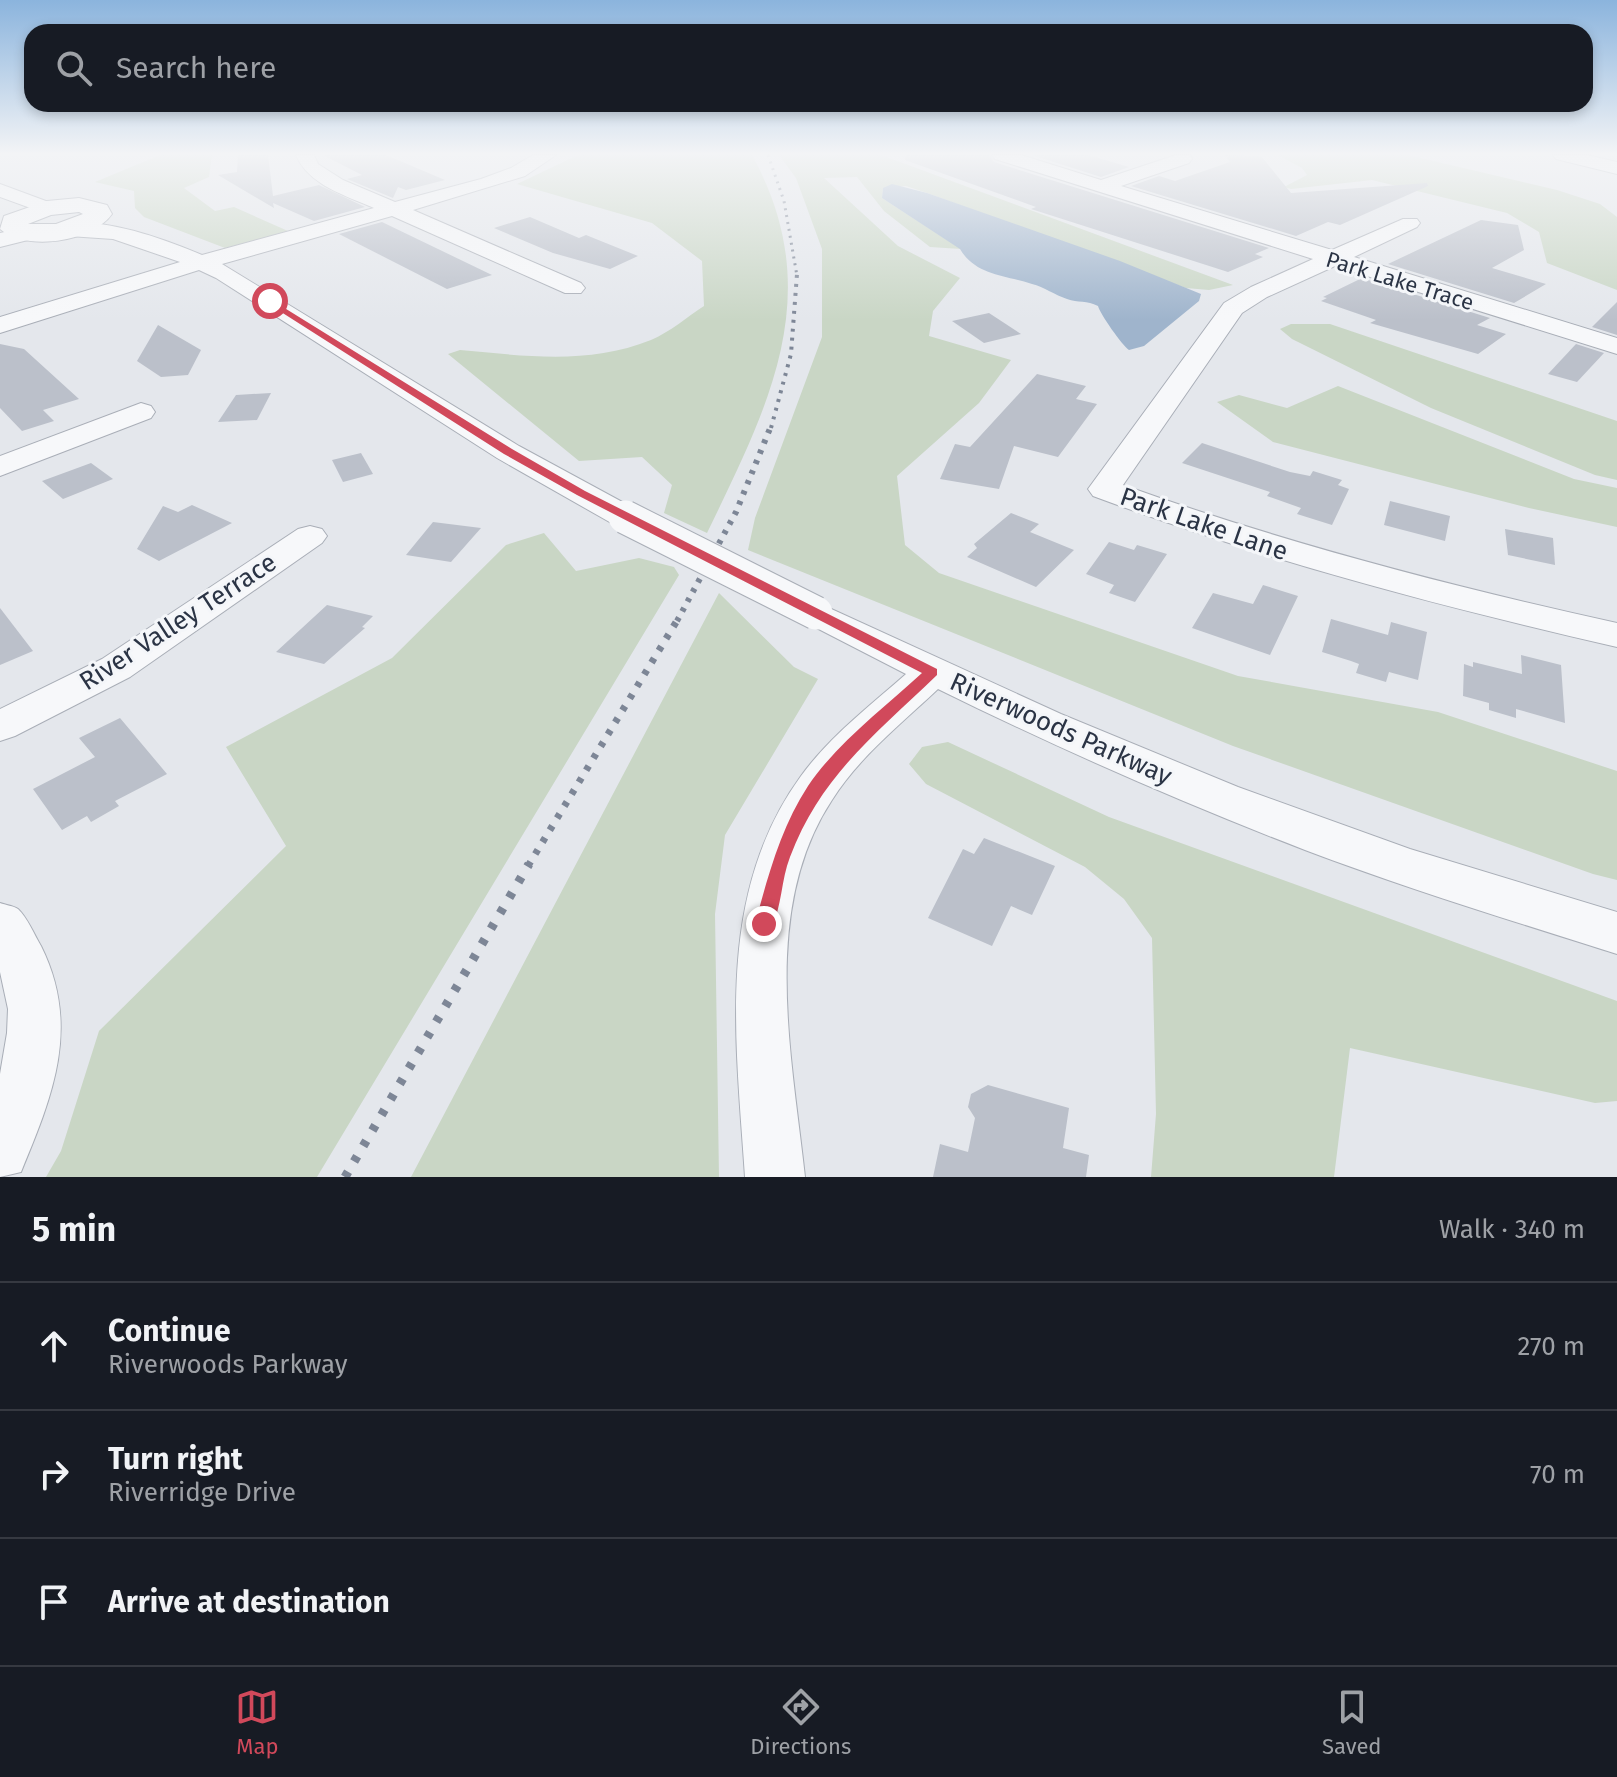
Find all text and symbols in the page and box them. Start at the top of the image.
search box [24,24,1593,112]
icon: search [52,46,96,90]
text: Search here [116,50,276,86]
street label: Park Lake Trace [1323,246,1477,316]
route start [252,283,288,319]
street label: Park Lake Lane [1116,481,1292,567]
street label: River Valley Terrace [74,547,282,697]
street label: Riverwoods Parkway [945,666,1177,792]
route end [746,906,782,942]
text: 5 min [32,1209,116,1250]
text: Walk · 340 m [1439,1214,1585,1245]
text: Continue [108,1313,231,1349]
icon: ahead [32,1324,76,1368]
text: 270 m [1517,1331,1585,1362]
text: Riverwoods Parkway [108,1349,348,1380]
text: Turn right [108,1441,243,1477]
icon: right [32,1452,76,1496]
text: 70 m [1530,1459,1585,1490]
text: Riverridge Drive [108,1477,296,1508]
icon: arrive [32,1580,76,1624]
text: Arrive at destination [108,1584,390,1620]
tab: Map [235,1685,279,1760]
tab: Directions [750,1685,851,1760]
tab: Saved [1322,1685,1382,1760]

